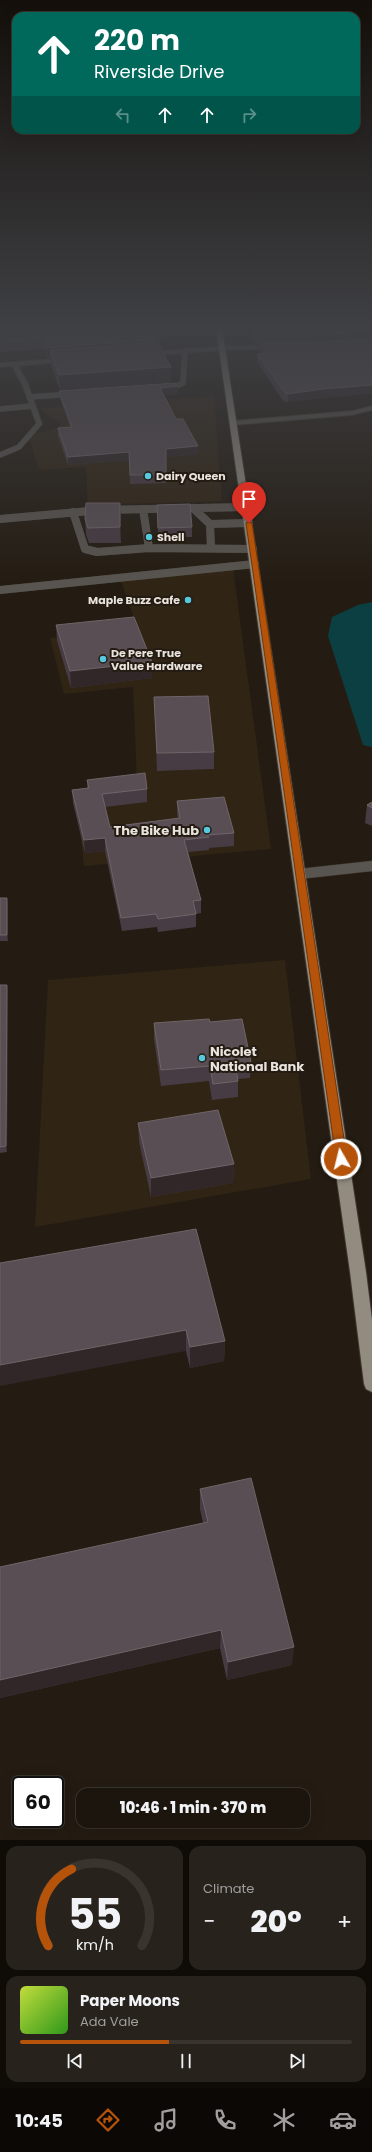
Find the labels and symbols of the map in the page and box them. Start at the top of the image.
place label: Dairy Queen [156,468,226,484]
marker: Dairy Queen [143,471,153,481]
pin [232,482,266,523]
place label: Shell [157,529,184,545]
marker: Shell [144,532,154,542]
place label: Maple Buzz Cafe [88,592,180,608]
marker: Maple Buzz Cafe [183,595,193,605]
place label: De Pere True Value Hardware [111,645,203,674]
marker: De Pere True Value Hardware [98,654,108,664]
place label: The Bike Hub [113,821,199,840]
marker: The Bike Hub [202,825,212,835]
place label: Nicolet National Bank [210,1042,304,1076]
marker: Nicolet National Bank [197,1053,207,1063]
position arrow [320,1138,362,1180]
speed limit sign: 60 [12,1776,64,1828]

